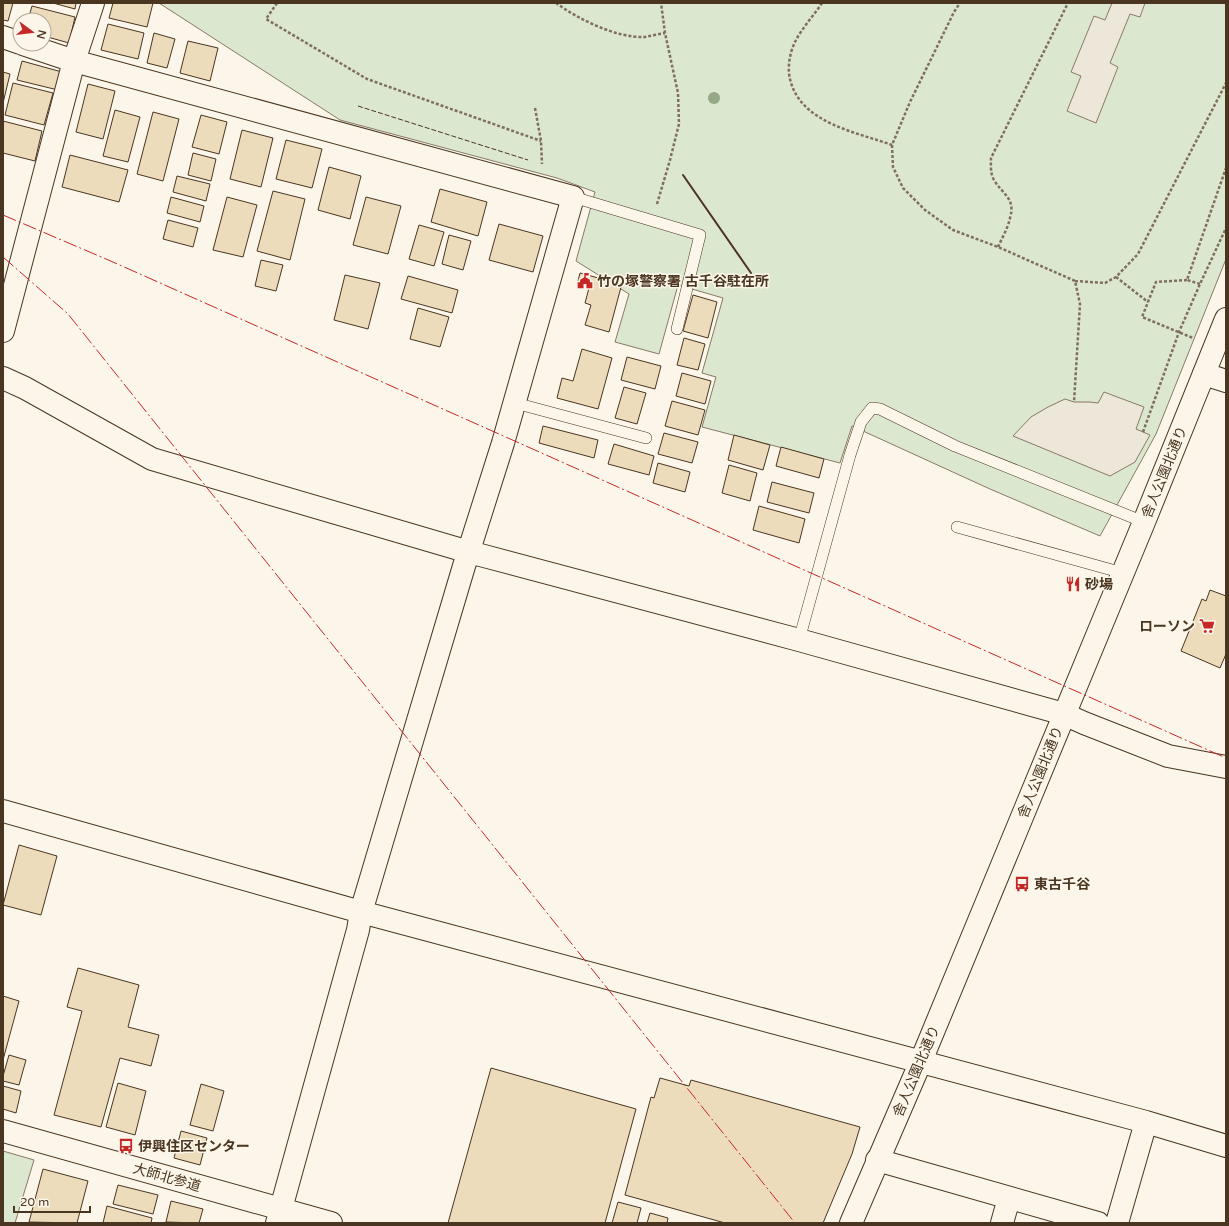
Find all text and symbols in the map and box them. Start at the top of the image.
north arrow [12,12,52,52]
text: N [34,29,49,40]
public building icon: 竹の塚警察署 古千谷駐在所 [576,272,594,290]
place label: 竹の塚警察署 古千谷駐在所 [597,273,769,290]
street label: 舎人公園北通り [1138,424,1191,521]
restaurant icon: 砂場 [1064,575,1082,593]
place label: 砂場 [1085,576,1113,593]
supermarket icon: ローソン [1198,617,1216,635]
place label: ローソン [1139,618,1195,635]
street label: 舎人公園北通り [1014,724,1067,821]
bus stop icon: 東古千谷 [1013,875,1031,893]
place label: 東古千谷 [1034,876,1091,893]
street label: 舎人公園北通り [889,1023,943,1120]
bus stop icon: 伊興住区センター [117,1137,135,1155]
place label: 伊興住区センター [138,1138,250,1155]
street label: 大師北参道 [131,1160,203,1195]
scale bar [14,1188,90,1214]
text: 20 m [20,1195,49,1209]

